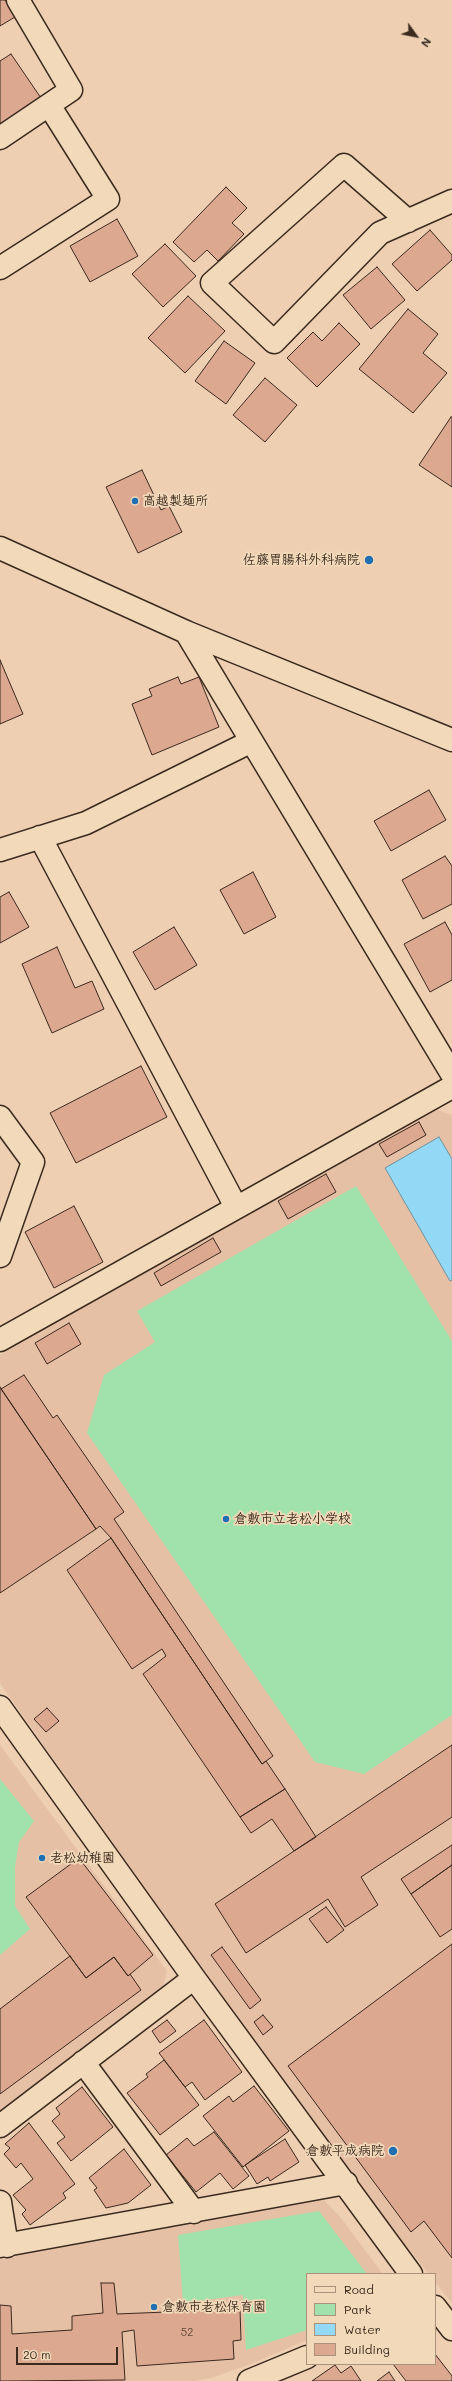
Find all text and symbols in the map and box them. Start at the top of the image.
north arrow [396,16,436,56]
text: N [418,35,435,50]
place label: 高越製麺所 [143,493,208,509]
marker: 高越製麺所 [130,496,140,506]
place label: 佐藤胃腸科外科病院 [243,552,360,568]
marker: 佐藤胃腸科外科病院 [363,554,375,566]
place label: 倉敷市立老松小学校 [234,1511,351,1527]
marker: 倉敷市立老松小学校 [221,1514,231,1524]
place label: 老松幼稚園 [50,1850,115,1866]
marker: 老松幼稚園 [37,1853,47,1863]
place label: 倉敷平成病院 [306,2143,384,2159]
marker: 倉敷平成病院 [387,2145,399,2157]
legend [306,2273,436,2365]
text: Road [344,2281,374,2297]
place label: 倉敷市老松保育園 [162,2299,266,2315]
text: Park [344,2301,371,2317]
marker: 倉敷市老松保育園 [149,2302,159,2312]
text: Water [344,2321,381,2337]
house number: 52 [181,2326,193,2340]
scale bar [18,2339,120,2365]
text: Building [344,2341,390,2357]
text: 20 m [23,2346,51,2362]

